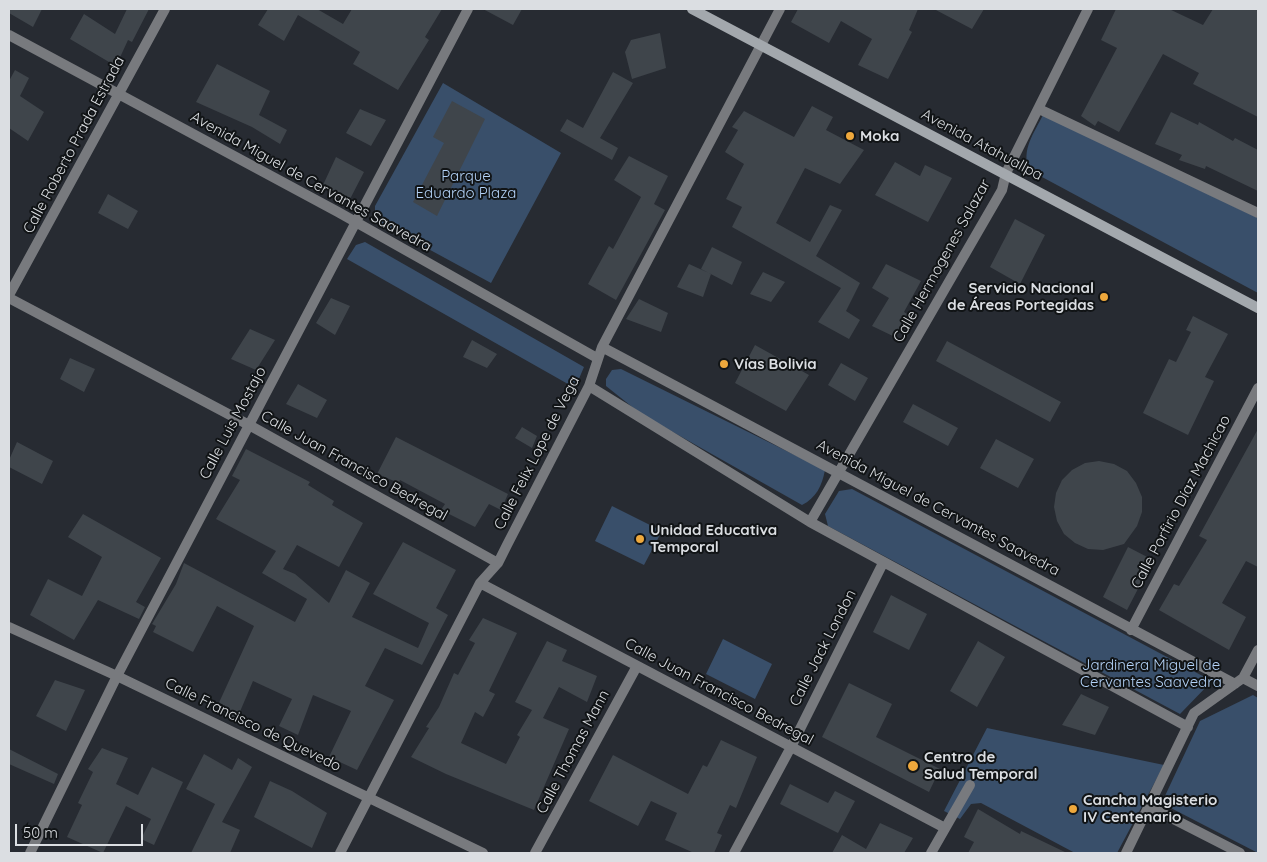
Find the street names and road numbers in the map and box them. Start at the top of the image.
street label: Calle Roberto Prada Estrada [20,53,128,237]
street label: Avenida Atahuallpa [918,105,1046,185]
street label: Avenida Miguel de Cervantes Saavedra [187,108,435,256]
street label: Calle Hermogenes Salazar [890,176,994,346]
street label: Calle Luis Mostajo [196,364,270,482]
street label: Calle Felix Lope de Vega [490,373,584,533]
street label: Calle Juan Francisco Bedregal [257,407,451,525]
street label: Calle Porfirio Díaz Machicao [1128,412,1234,592]
street label: Avenida Miguel de Cervantes Saavedra [813,436,1063,580]
street label: Calle Jack London [786,587,860,709]
street label: Calle Juan Francisco Bedregal [622,635,816,749]
street label: Calle Francisco de Quevedo [162,674,344,776]
street label: Calle Thomas Mann [533,687,613,817]

